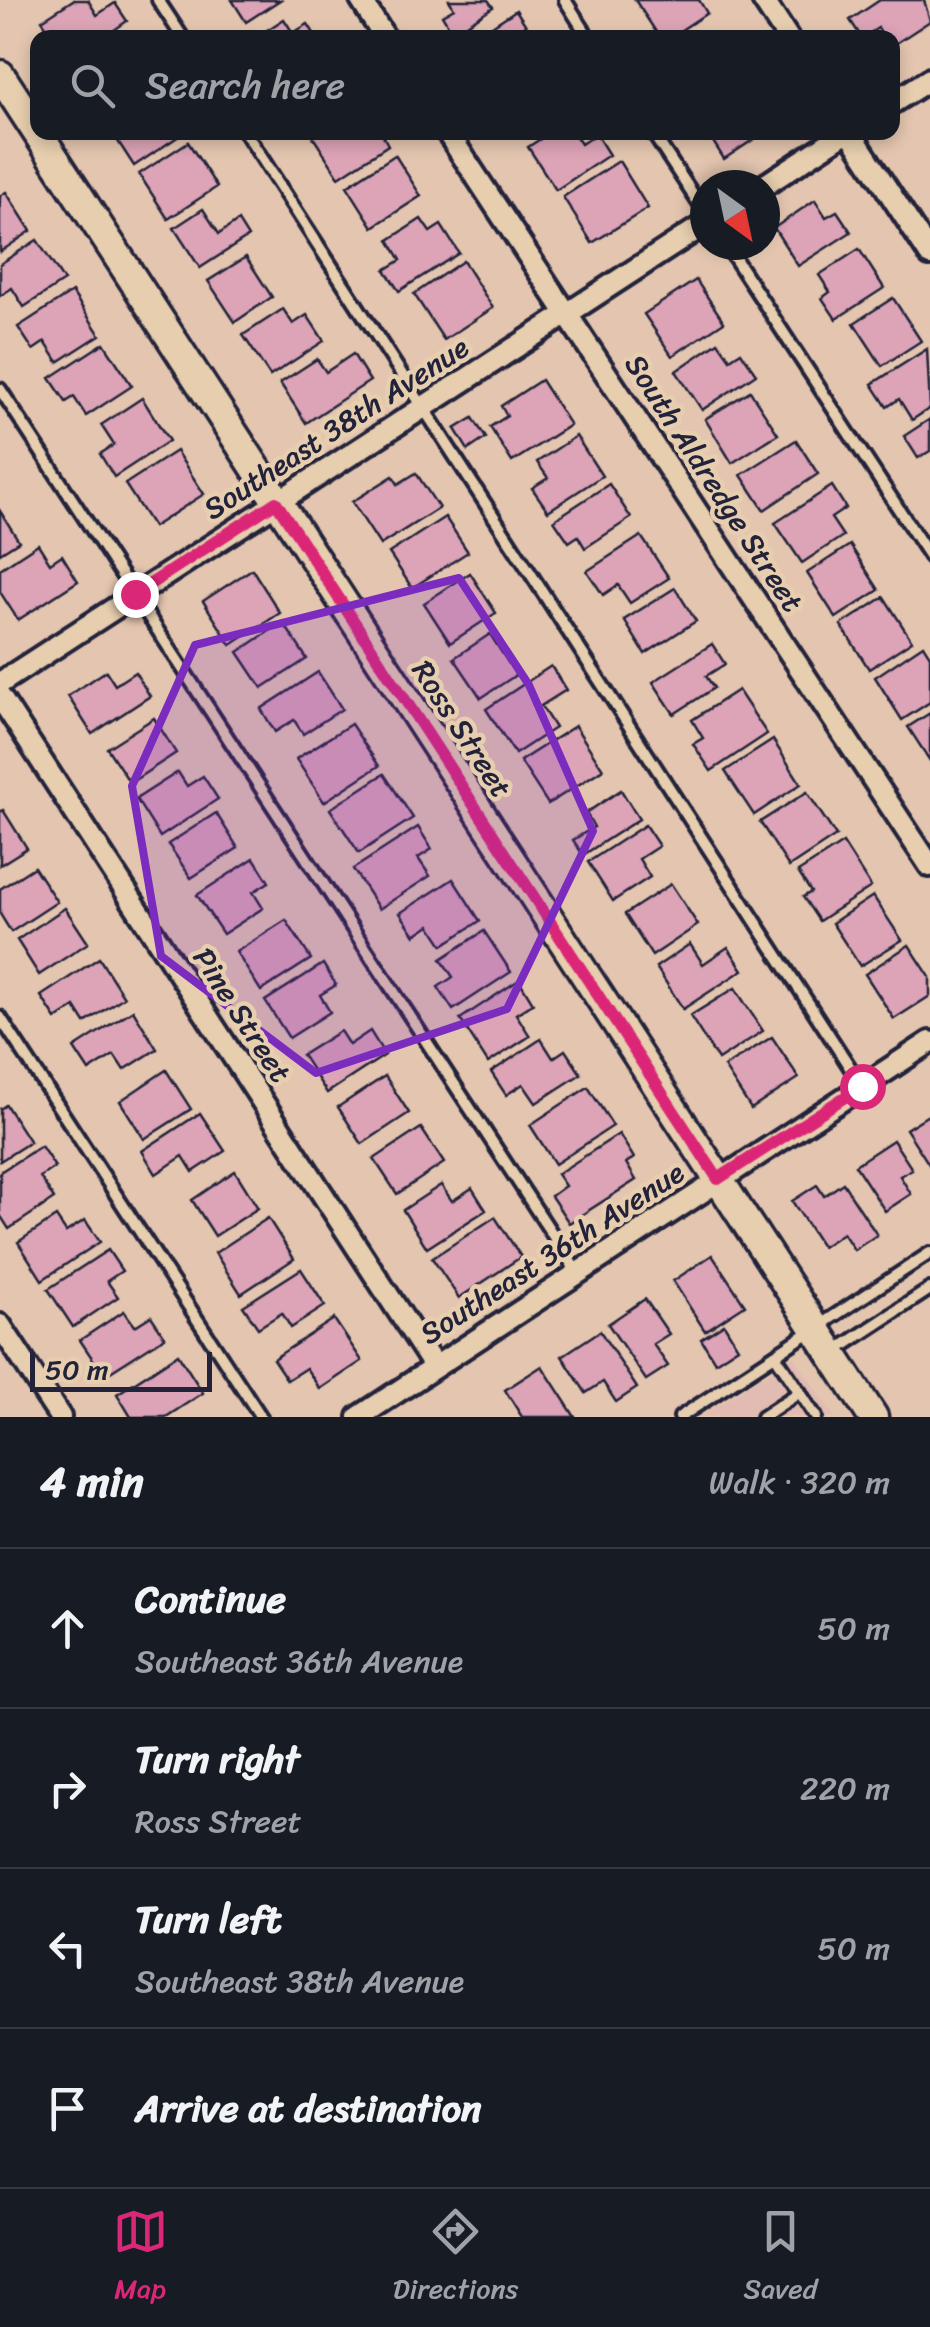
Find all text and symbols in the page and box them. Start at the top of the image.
search box [30,30,900,140]
text: Search here [145,52,345,119]
icon: search [65,58,120,113]
north arrow [690,170,780,260]
street label: Southeast 38th Avenue [192,321,480,535]
street label: South Aldredge Street [610,343,818,623]
route end [113,572,159,618]
street label: Ross Street [397,649,527,809]
street label: Pine Street [178,936,306,1094]
route start [840,1064,886,1110]
street label: Southeast 36th Avenue [408,1147,696,1359]
text: 50 m [45,1345,109,1394]
scale bar [30,1347,212,1392]
text: 4 min [40,1445,144,1519]
text: Walk · 320 m [709,1454,890,1511]
text: Continue [135,1566,286,1633]
text: 50 m [817,1600,890,1657]
icon: ahead [40,1601,95,1656]
text: Southeast 36th Avenue [135,1633,463,1690]
text: Turn right [135,1726,300,1793]
text: 220 m [800,1760,890,1817]
icon: right [40,1761,95,1816]
text: Ross Street [135,1793,301,1850]
text: Turn left [135,1886,281,1953]
text: 50 m [817,1920,890,1977]
icon: left [40,1921,95,1976]
text: Southeast 38th Avenue [135,1953,464,2010]
text: Arrive at destination [135,2075,482,2142]
icon: arrive [40,2081,95,2136]
tab: Map [113,2204,168,2313]
tab: Directions [393,2204,518,2313]
tab: Saved [744,2204,817,2313]

